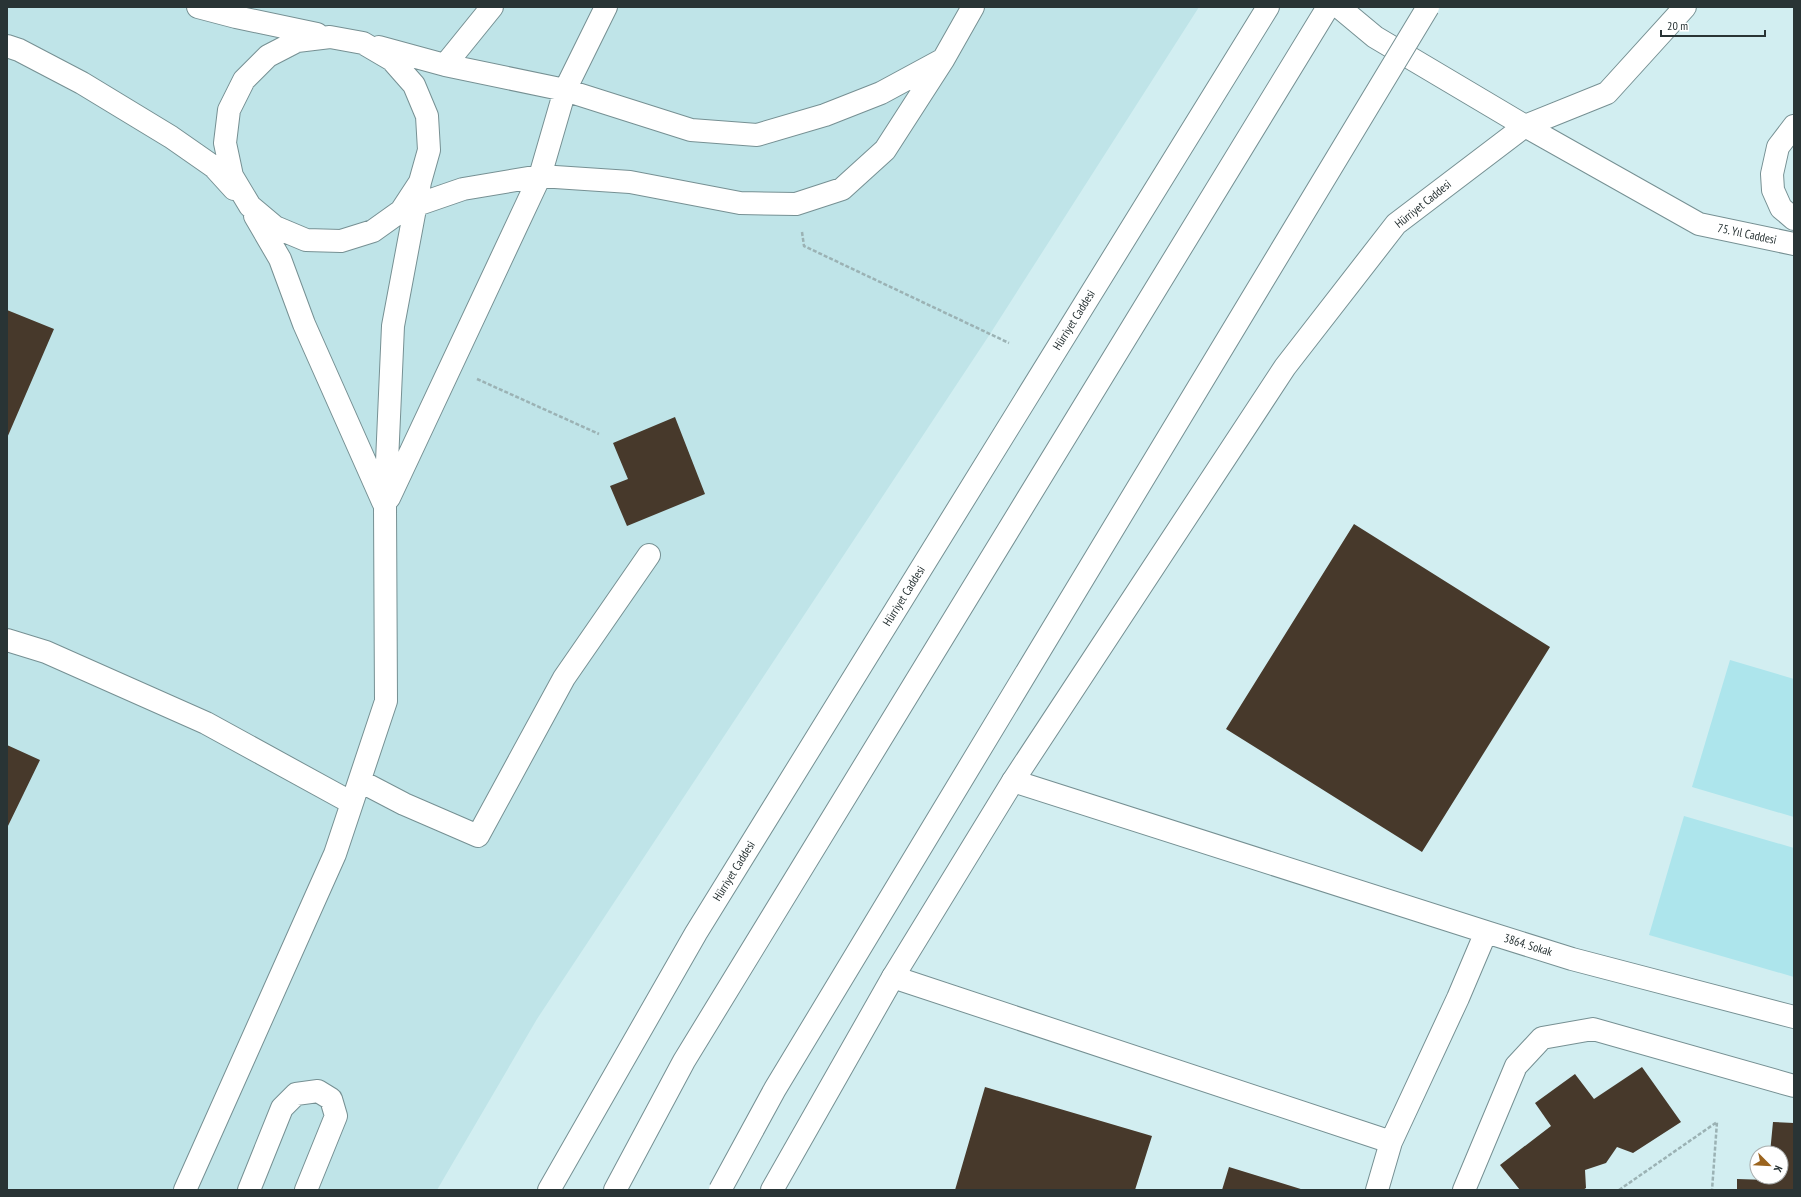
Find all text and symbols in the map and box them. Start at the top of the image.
scale bar [1661,12,1765,38]
text: 20 m [1667,18,1688,33]
street label: Hürriyet Caddesi [1391,176,1454,231]
street label: 75. Yıl Caddesi [1716,220,1778,247]
street label: Hürriyet Caddesi [1049,287,1098,353]
street label: Hürriyet Caddesi [879,563,928,629]
street label: Hürriyet Caddesi [709,838,758,904]
street label: 3864. Sokak [1502,930,1555,959]
north arrow [1749,1145,1789,1185]
text: K [1770,1164,1786,1175]

